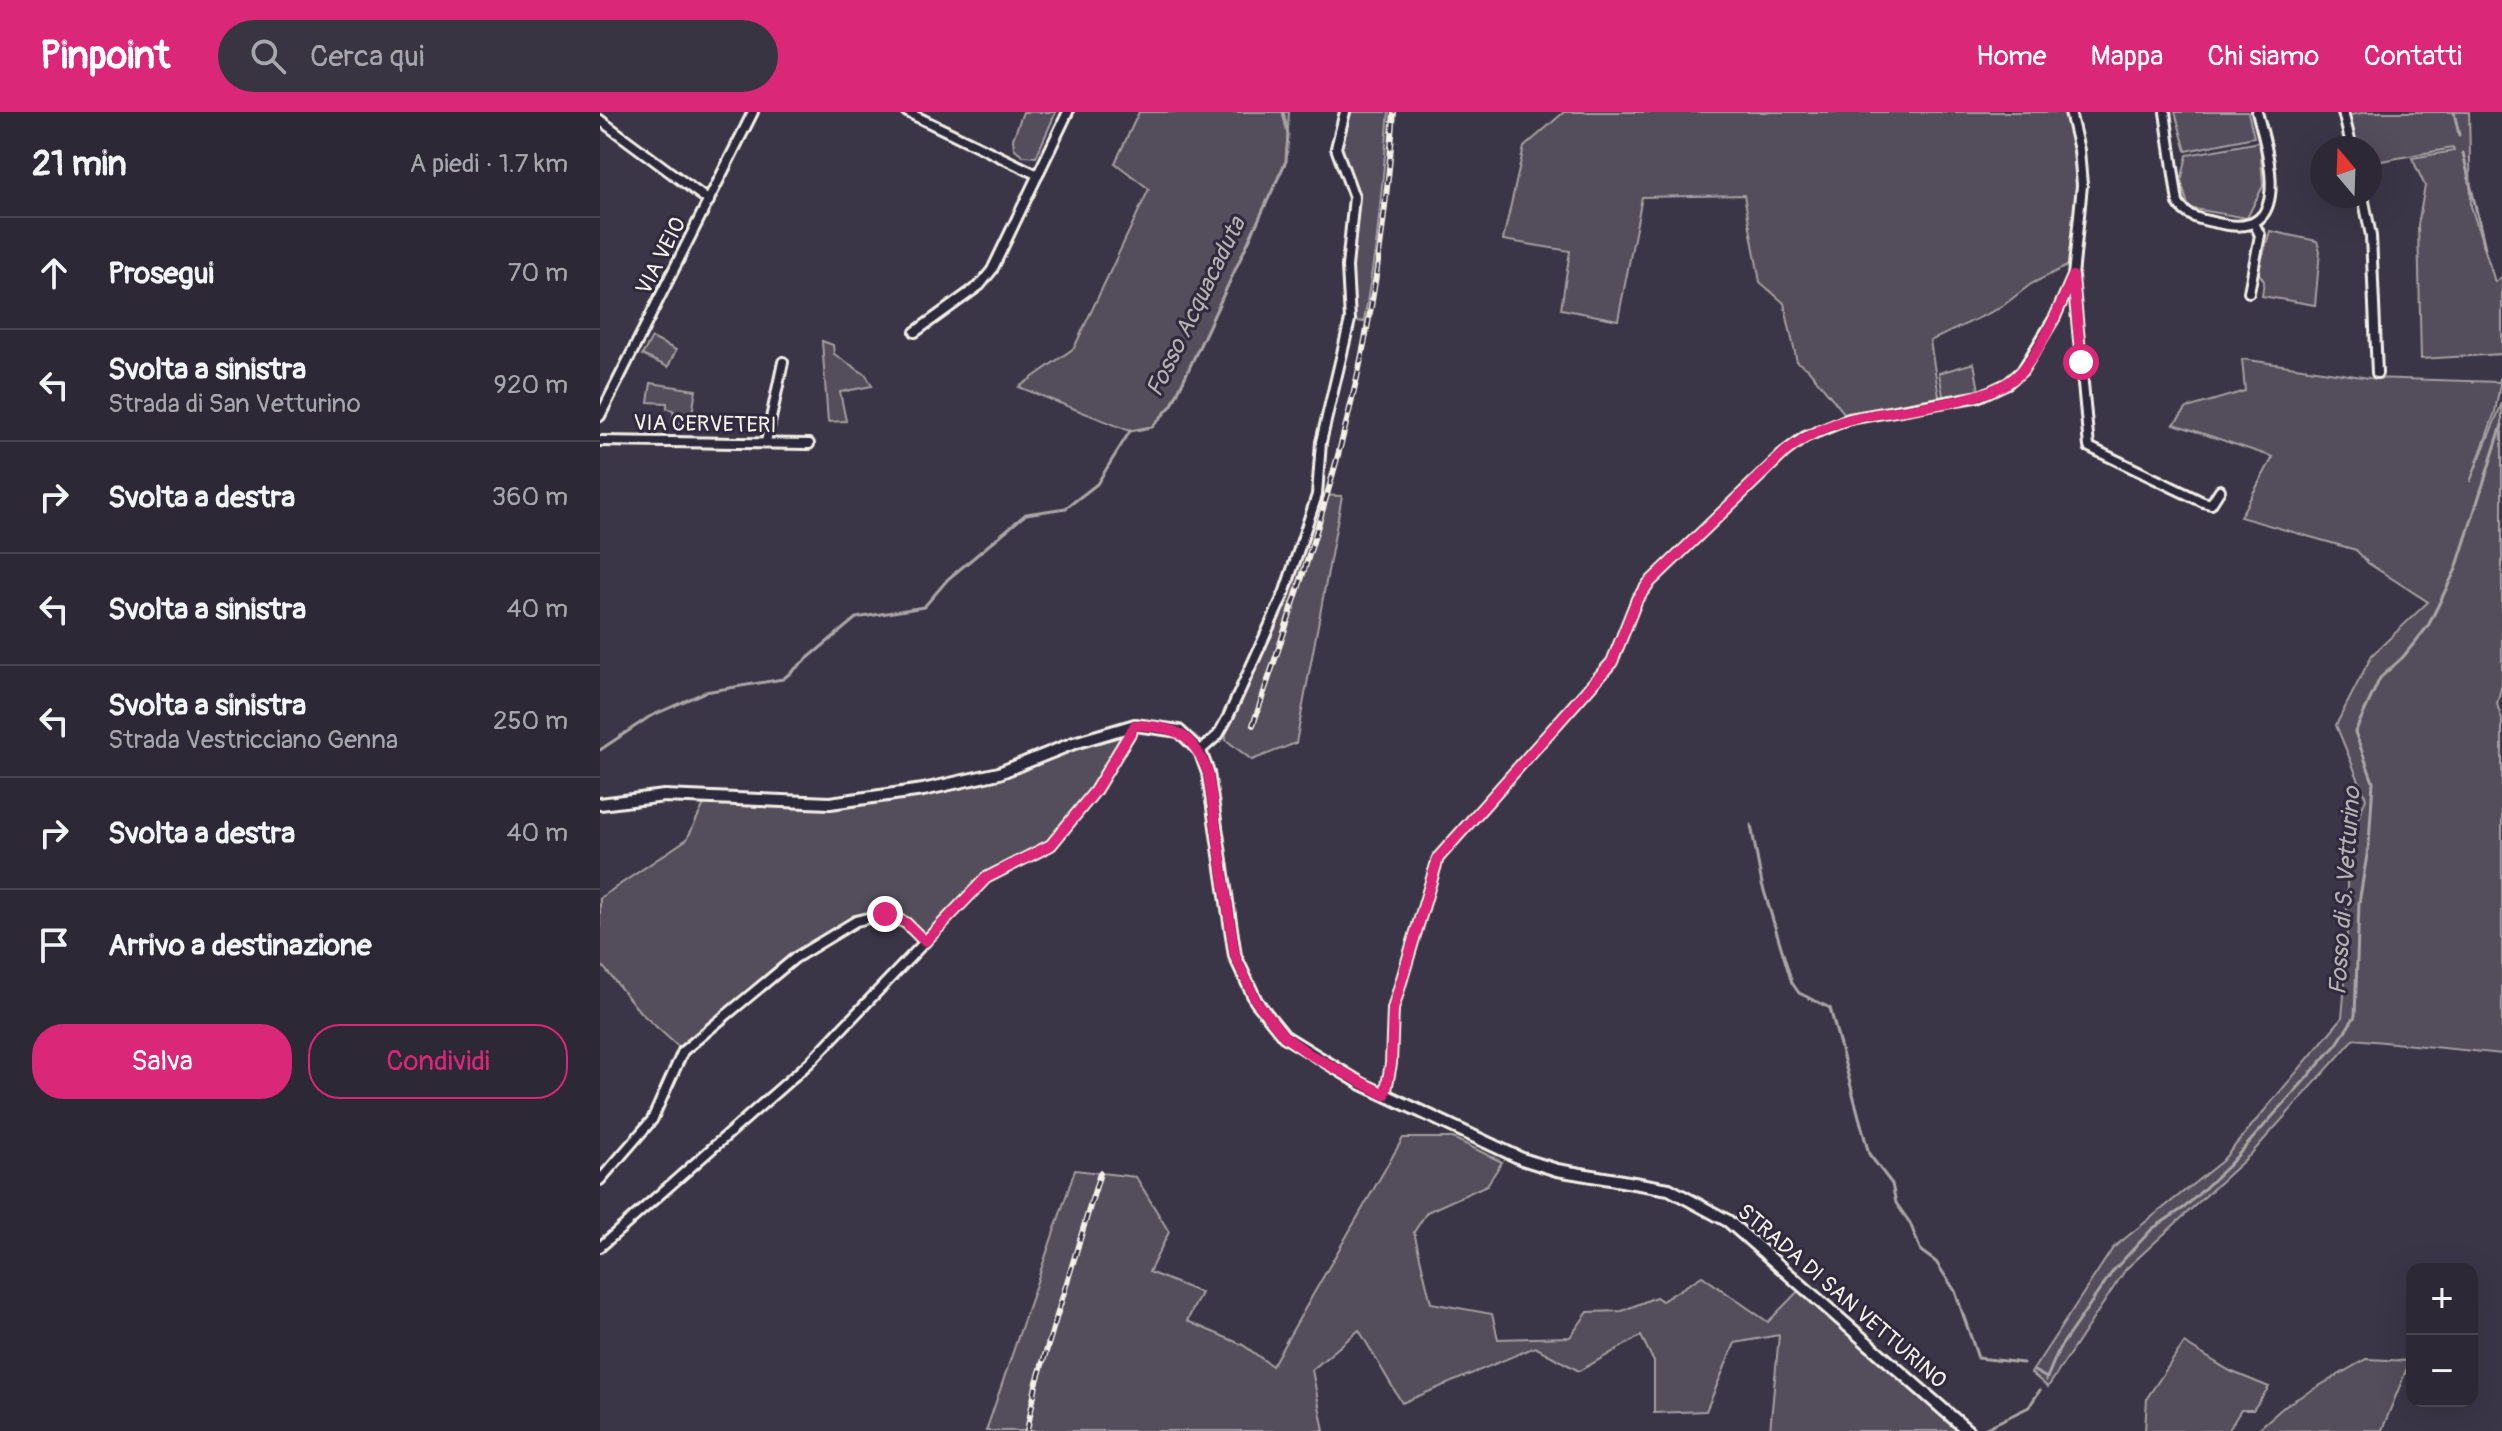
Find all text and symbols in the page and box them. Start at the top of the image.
search box [218,20,778,92]
text: Pinpoint [40,32,170,80]
icon: search [246,34,290,78]
text: Cerca qui [310,38,424,75]
text: Home [1976,39,2047,74]
text: Mappa [2091,39,2163,74]
text: Chi siamo [2207,39,2319,74]
text: Contatti [2363,39,2462,74]
north arrow [2310,136,2382,208]
text: 21 min [32,143,127,186]
text: A piedi · 1.7 km [410,148,568,180]
water label: Fosso Acquacaduta [1140,211,1253,401]
street label: VIA VEIO [630,213,692,299]
icon: ahead [32,251,76,295]
text: Prosegui [108,255,214,292]
text: 70 m [508,257,568,289]
route start [2063,344,2099,380]
text: Svolta a sinistra [108,351,306,388]
icon: left [32,363,76,407]
text: 920 m [494,369,568,401]
text: Strada di San Vetturino [108,388,361,420]
street label: VIA CERVETERI [633,409,777,439]
icon: right [32,475,76,519]
text: Svolta a destra [108,479,295,516]
text: 360 m [492,481,568,513]
icon: left [32,587,76,631]
text: Svolta a sinistra [108,591,306,628]
text: 40 m [506,593,568,625]
text: Svolta a sinistra [108,687,306,724]
icon: left [32,699,76,743]
text: 250 m [493,705,568,737]
text: Strada Vestricciano Genna [108,724,398,756]
water label: Fosso di S. Vetturino [2323,784,2367,996]
icon: right [32,811,76,855]
text: Svolta a destra [108,815,295,852]
text: 40 m [506,817,568,849]
route end [867,896,903,932]
icon: arrive [32,923,76,967]
text: Arrivo a destinazione [108,927,372,964]
button: Salva [32,1024,292,1099]
button: Condividi [308,1024,568,1099]
street label: STRADA DI SAN VETTURINO [1732,1198,1952,1394]
map controls [2406,1263,2478,1407]
button: + [2406,1263,2478,1335]
button: − [2406,1335,2478,1407]

